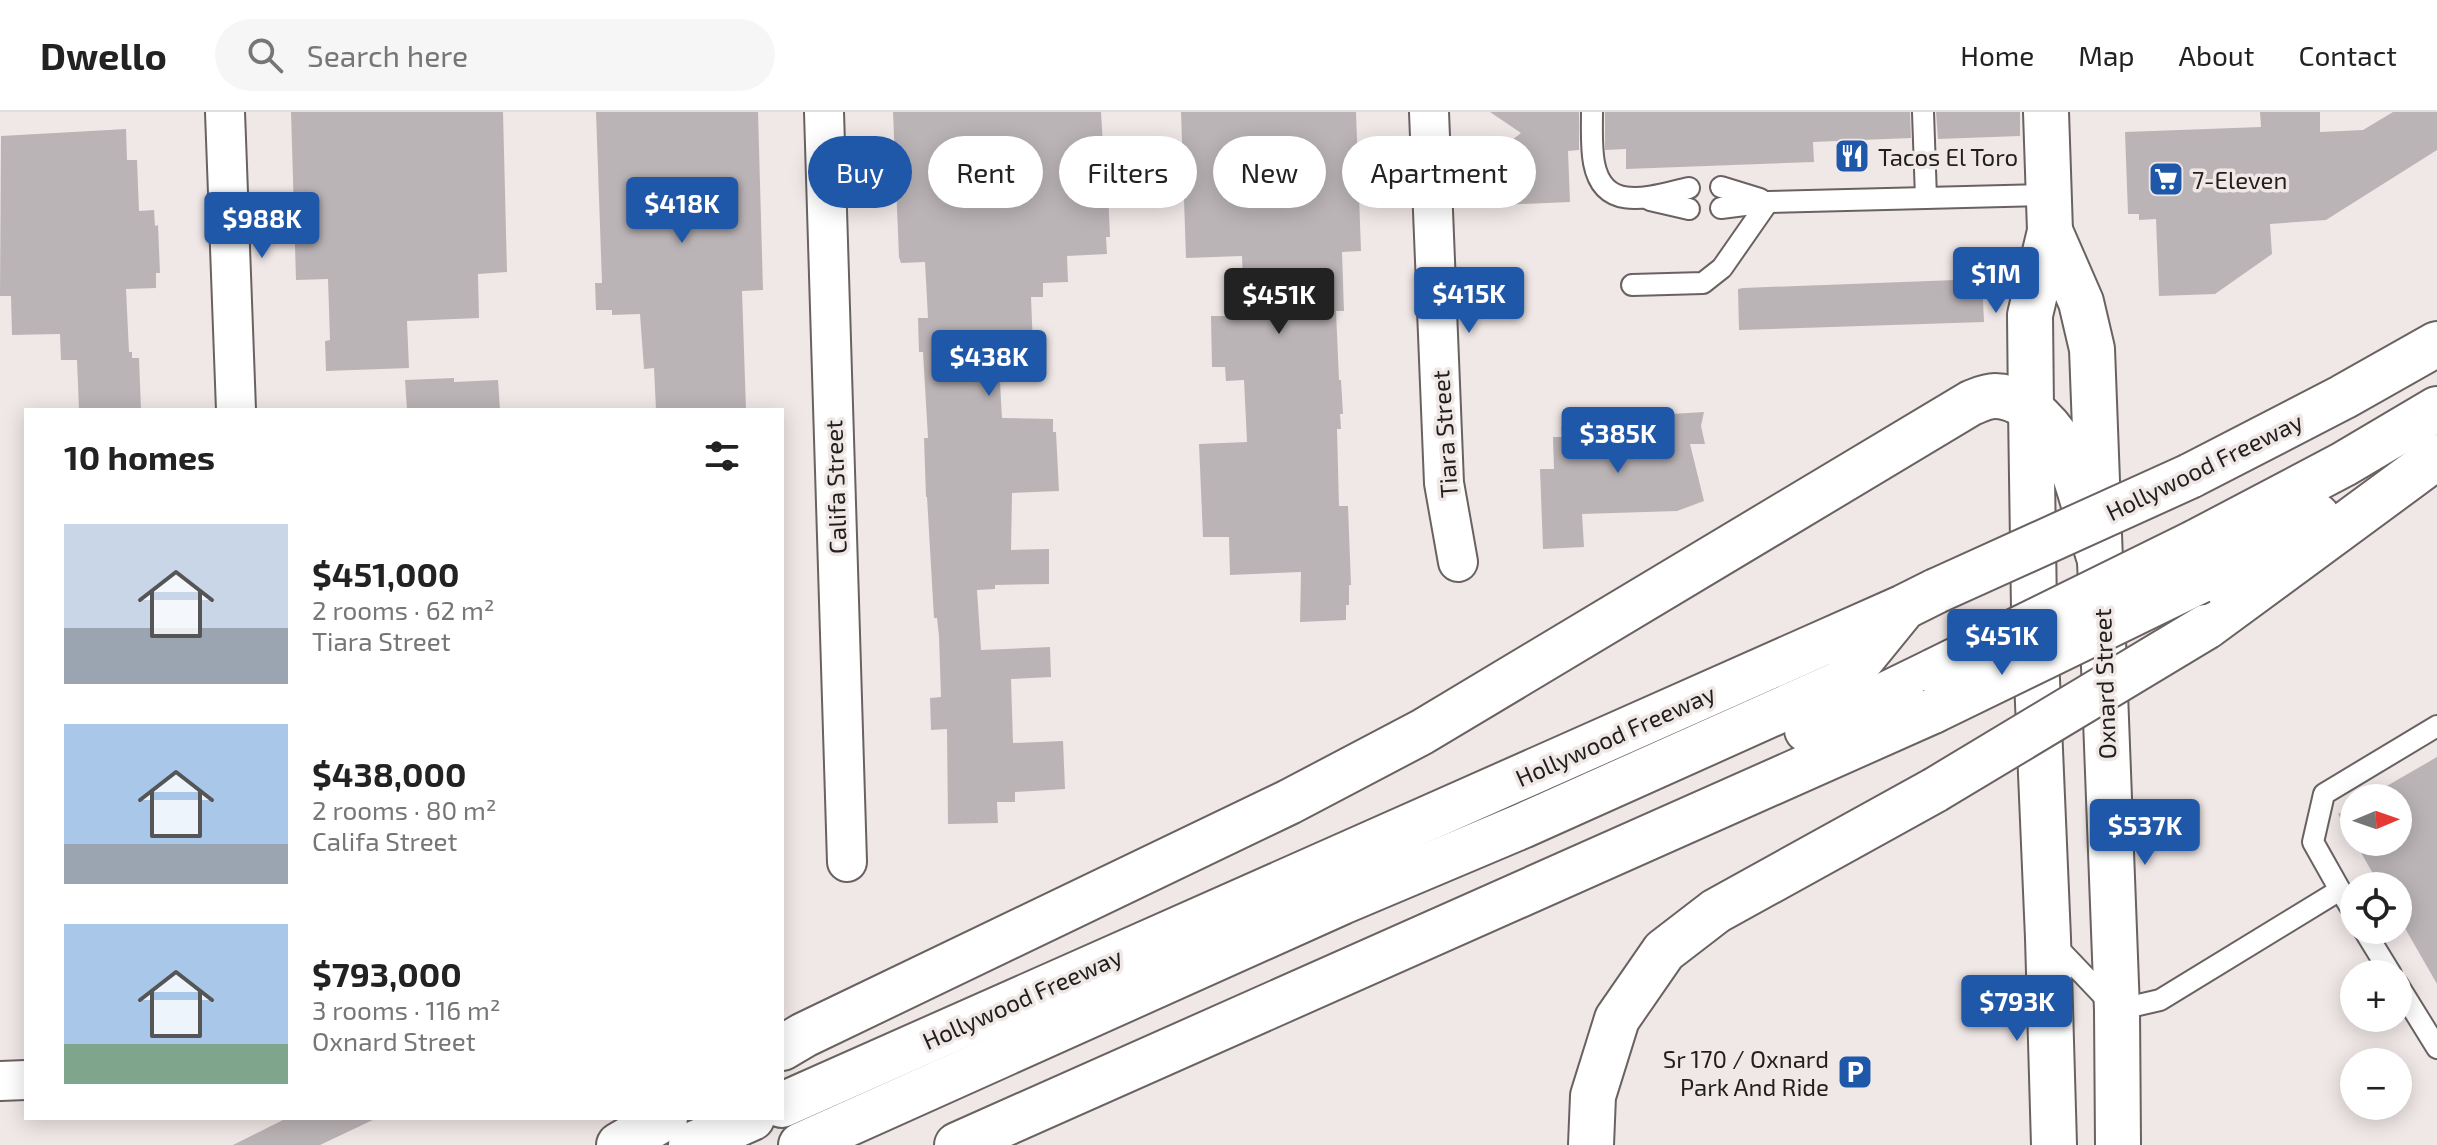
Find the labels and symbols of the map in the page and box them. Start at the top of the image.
restaurant icon: Tacos El Toro [1833,137,1871,175]
place label: Tacos El Toro [1878,142,2018,171]
supermarket icon: 7-Eleven [2147,160,2185,198]
place label: 7-Eleven [2192,165,2287,194]
pin: $418K [626,177,738,245]
pin: $988K [206,192,318,260]
pin: $1M [1957,247,2035,315]
pin: $415K [1413,267,1525,335]
pin: $451K [1223,268,1335,336]
pin: $438K [933,330,1045,398]
street label: Tiara Street [1425,369,1463,499]
street label: Hollywood Freeway [2101,406,2307,526]
pin: $385K [1562,407,1674,475]
street label: Califa Street [818,419,852,555]
street label: Oxnard Street [2087,608,2121,760]
pin: $451K [1946,609,2058,677]
street label: Hollywood Freeway [1511,678,1720,792]
north arrow [2340,784,2412,856]
pin: $537K [2089,799,2201,867]
street label: Hollywood Freeway [918,941,1127,1055]
pin: $793K [1961,975,2073,1043]
place label: Sr 170 / Oxnard Park And Ride [1663,1044,1829,1101]
parking icon: Sr 170 / Oxnard Park And Ride [1836,1053,1874,1091]

